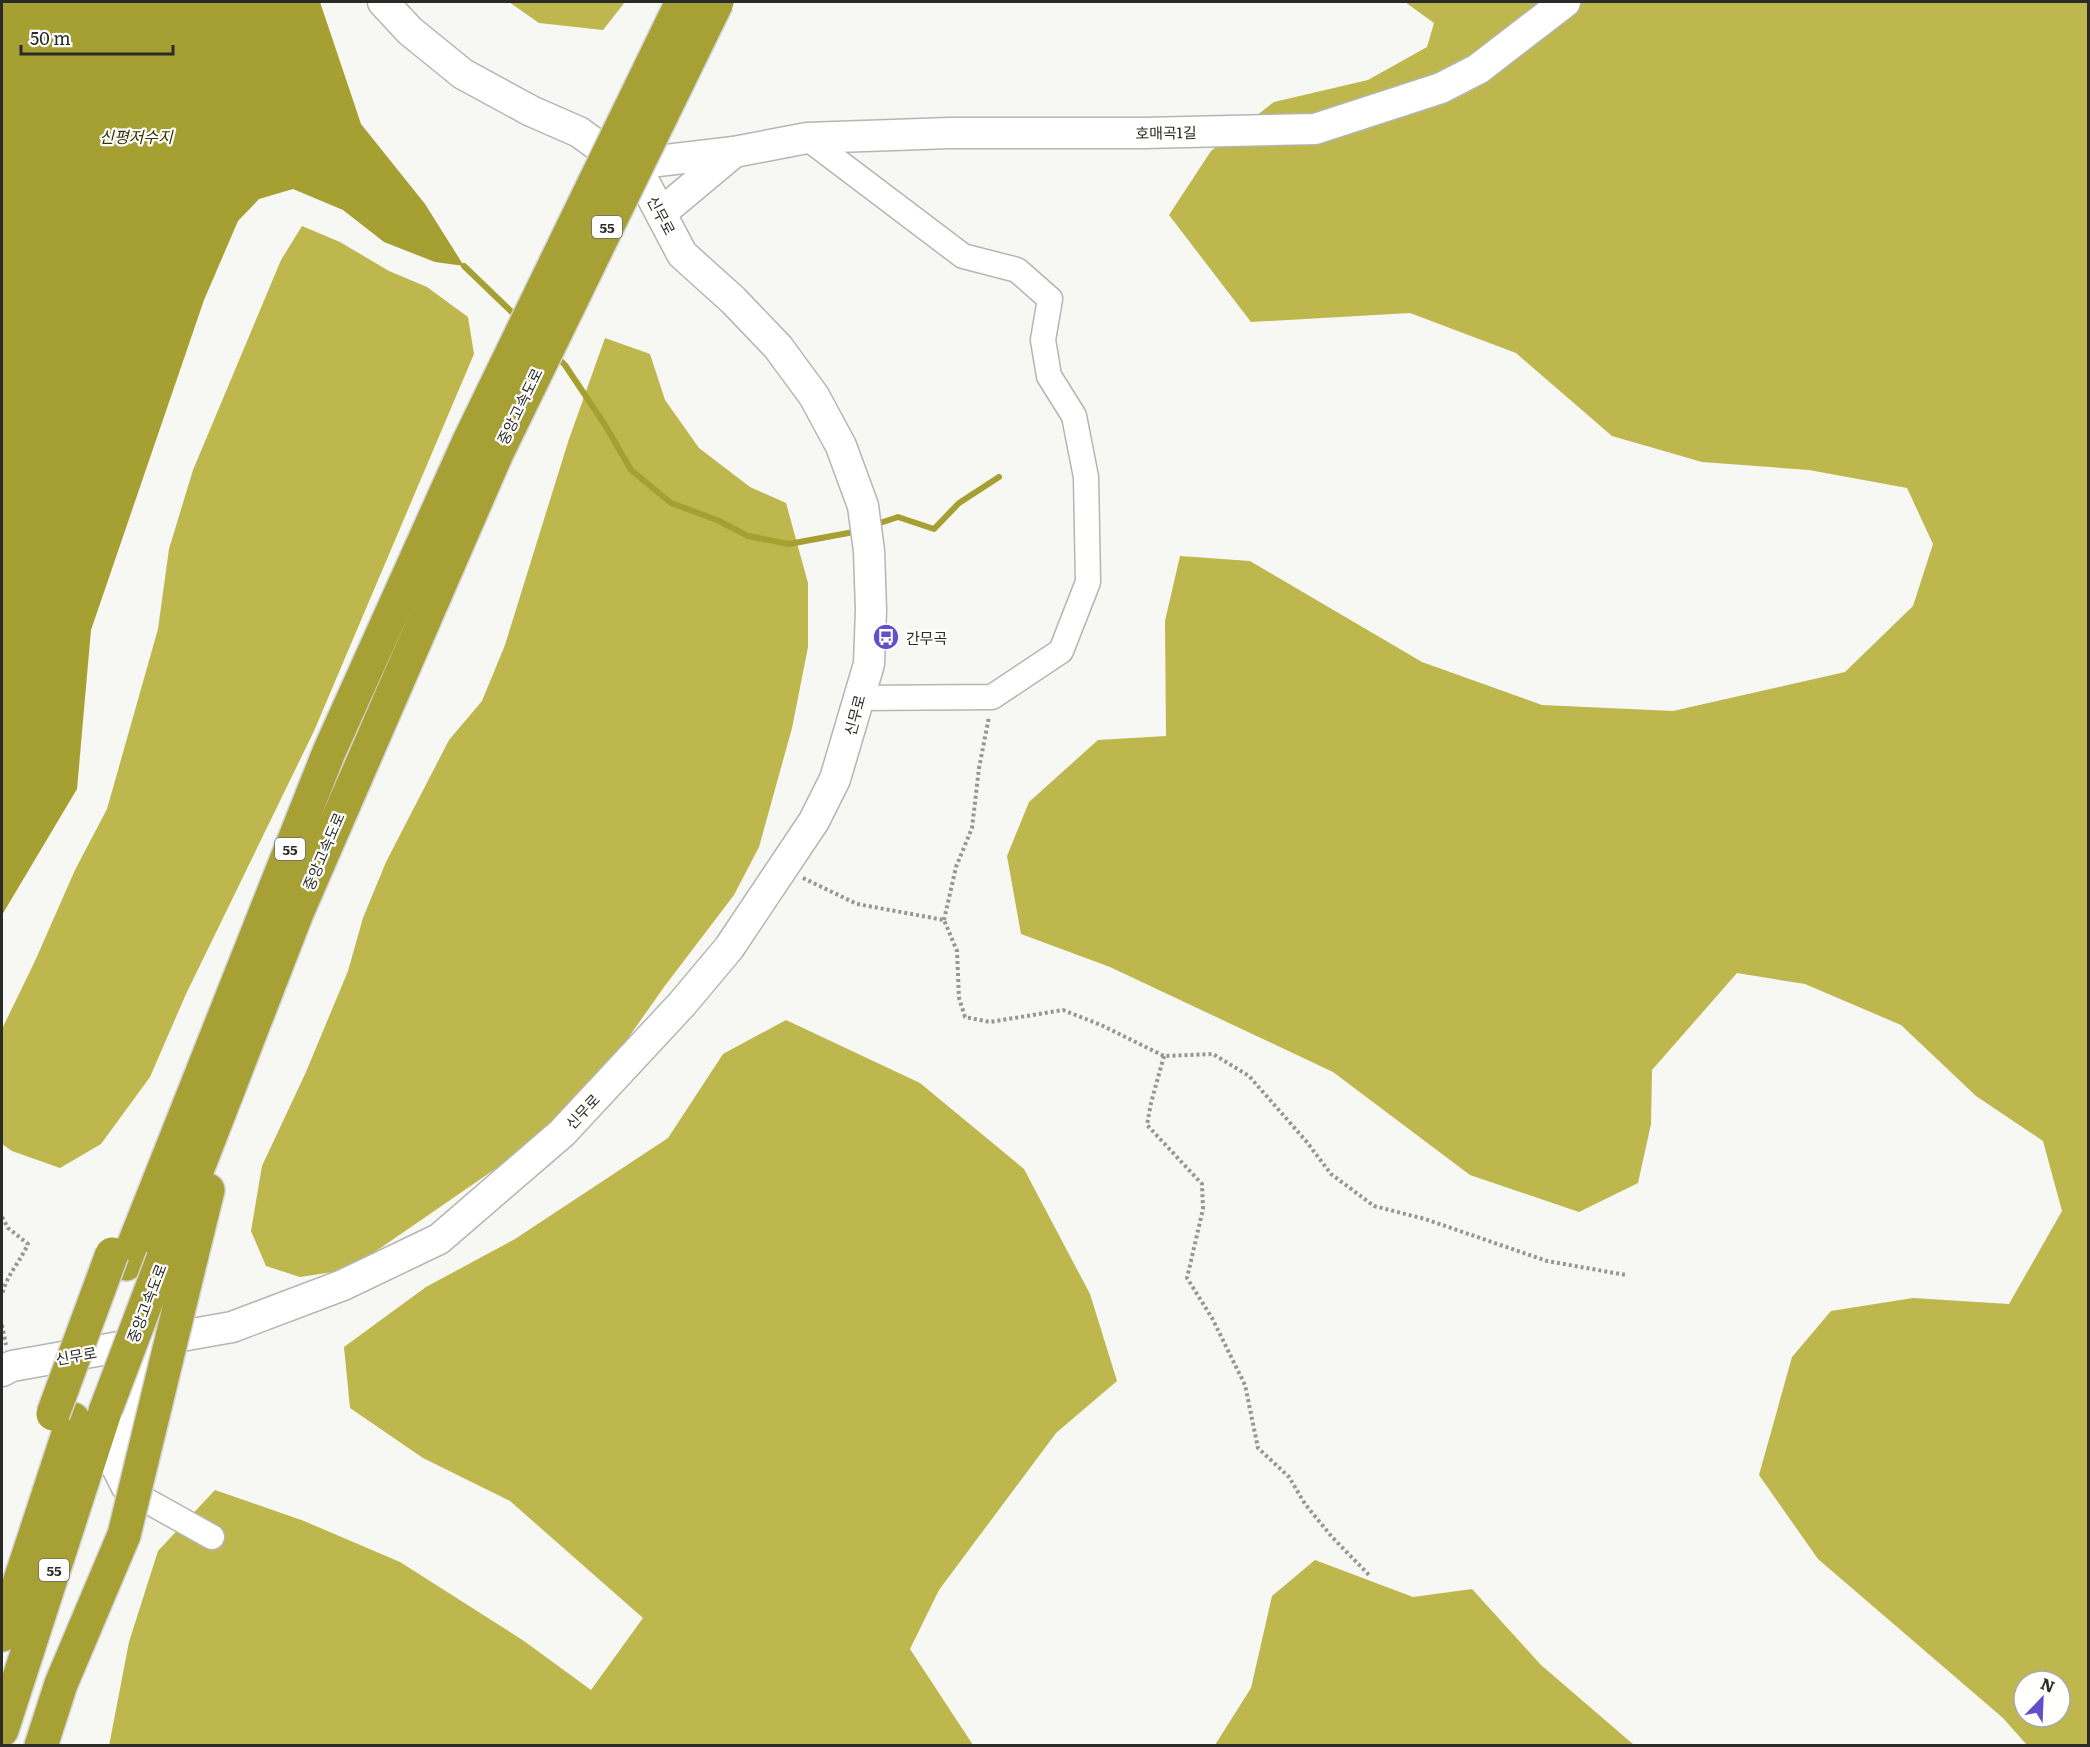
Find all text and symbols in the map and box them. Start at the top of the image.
scale bar [21,18,172,56]
text: 50 m [30,24,71,51]
street label: 호매곡1길 [1135,120,1197,144]
water label: 신평저수지 [99,124,174,148]
street label: 신무로 [642,191,682,239]
road number: 55 [592,216,622,238]
street label: 중앙고속도로 [491,364,547,448]
bus stop icon: 간무곡 [871,622,901,652]
place label: 간무곡 [906,626,947,649]
street label: 신무로 [838,692,870,738]
street label: 중앙고속도로 [296,808,350,894]
road number: 55 [275,838,305,860]
street label: 신무로 [559,1088,605,1134]
street label: 중앙고속도로 [120,1260,172,1346]
street label: 신무로 [54,1340,98,1370]
road number: 55 [39,1559,69,1581]
north arrow [2012,1669,2072,1729]
text: N [2037,1671,2059,1698]

